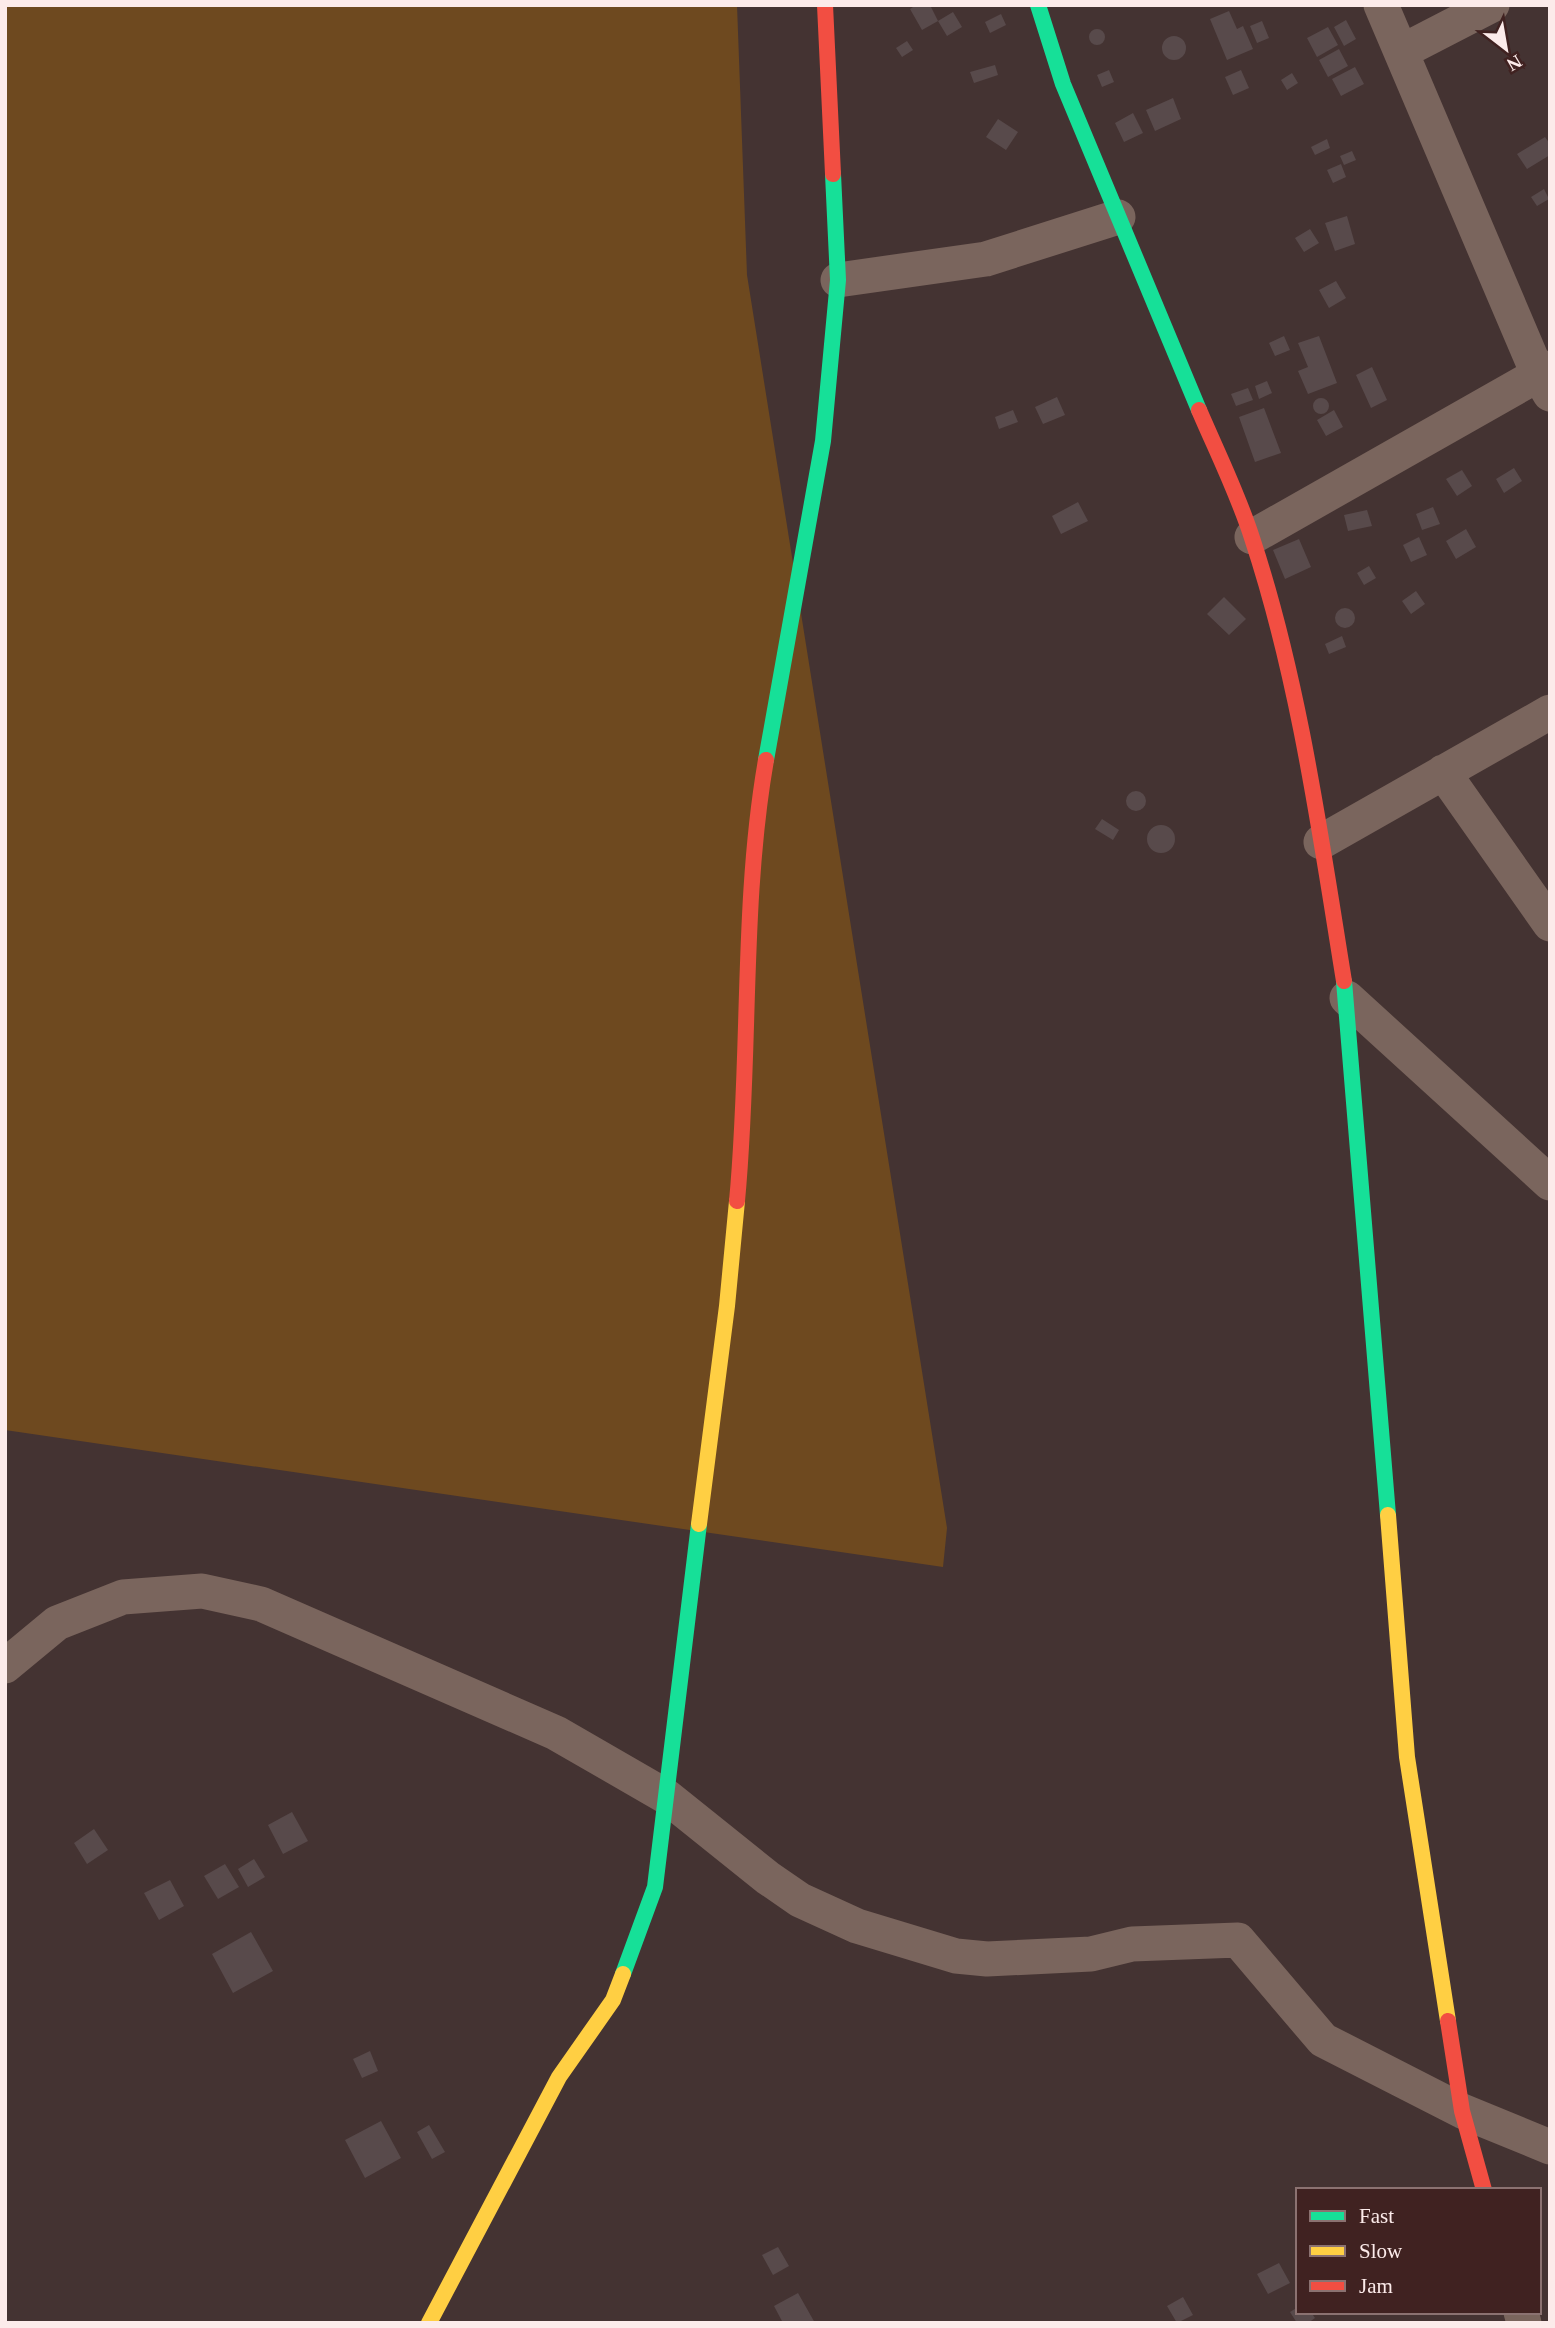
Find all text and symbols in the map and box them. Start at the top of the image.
north arrow [1471,14,1541,84]
text: N [1503,51,1526,76]
legend [1296,2188,1541,2314]
text: Fast [1359,2204,1394,2228]
text: Slow [1359,2239,1403,2263]
text: Jam [1359,2274,1393,2298]

